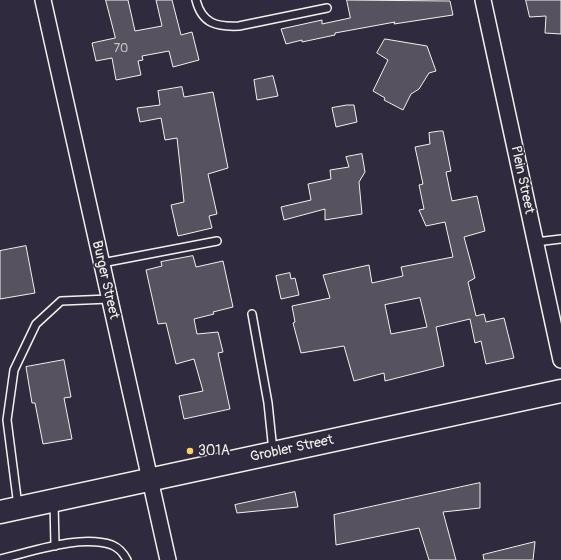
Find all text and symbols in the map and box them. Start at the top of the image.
house number: 70 [114,42,128,56]
street label: Plein Street [507,144,537,216]
street label: Burger Street [88,239,122,321]
street label: Grobler Street [249,432,335,466]
place label: 301A [198,443,230,459]
marker: 301A [185,446,195,456]

